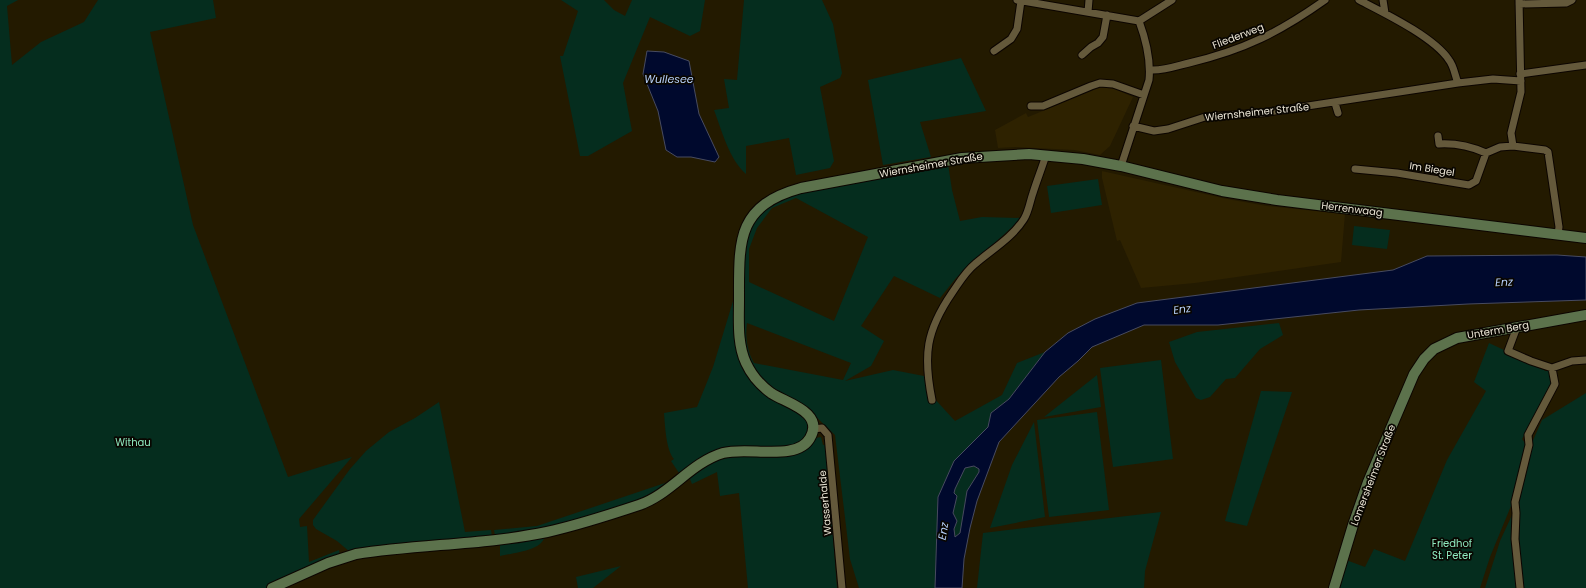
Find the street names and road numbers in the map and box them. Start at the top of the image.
street label: Fliederweg [1210,19,1266,53]
street label: Wiernsheimer Straße [1204,99,1310,125]
street label: Wiernsheimer Straße [878,149,984,181]
street label: Im Biegel [1408,158,1456,180]
street label: Herrenwaag [1320,198,1384,220]
street label: Unterm Berg [1466,317,1530,343]
street label: Lomersheimer Straße [1347,422,1399,528]
street label: Wasserhalde [815,470,835,536]

